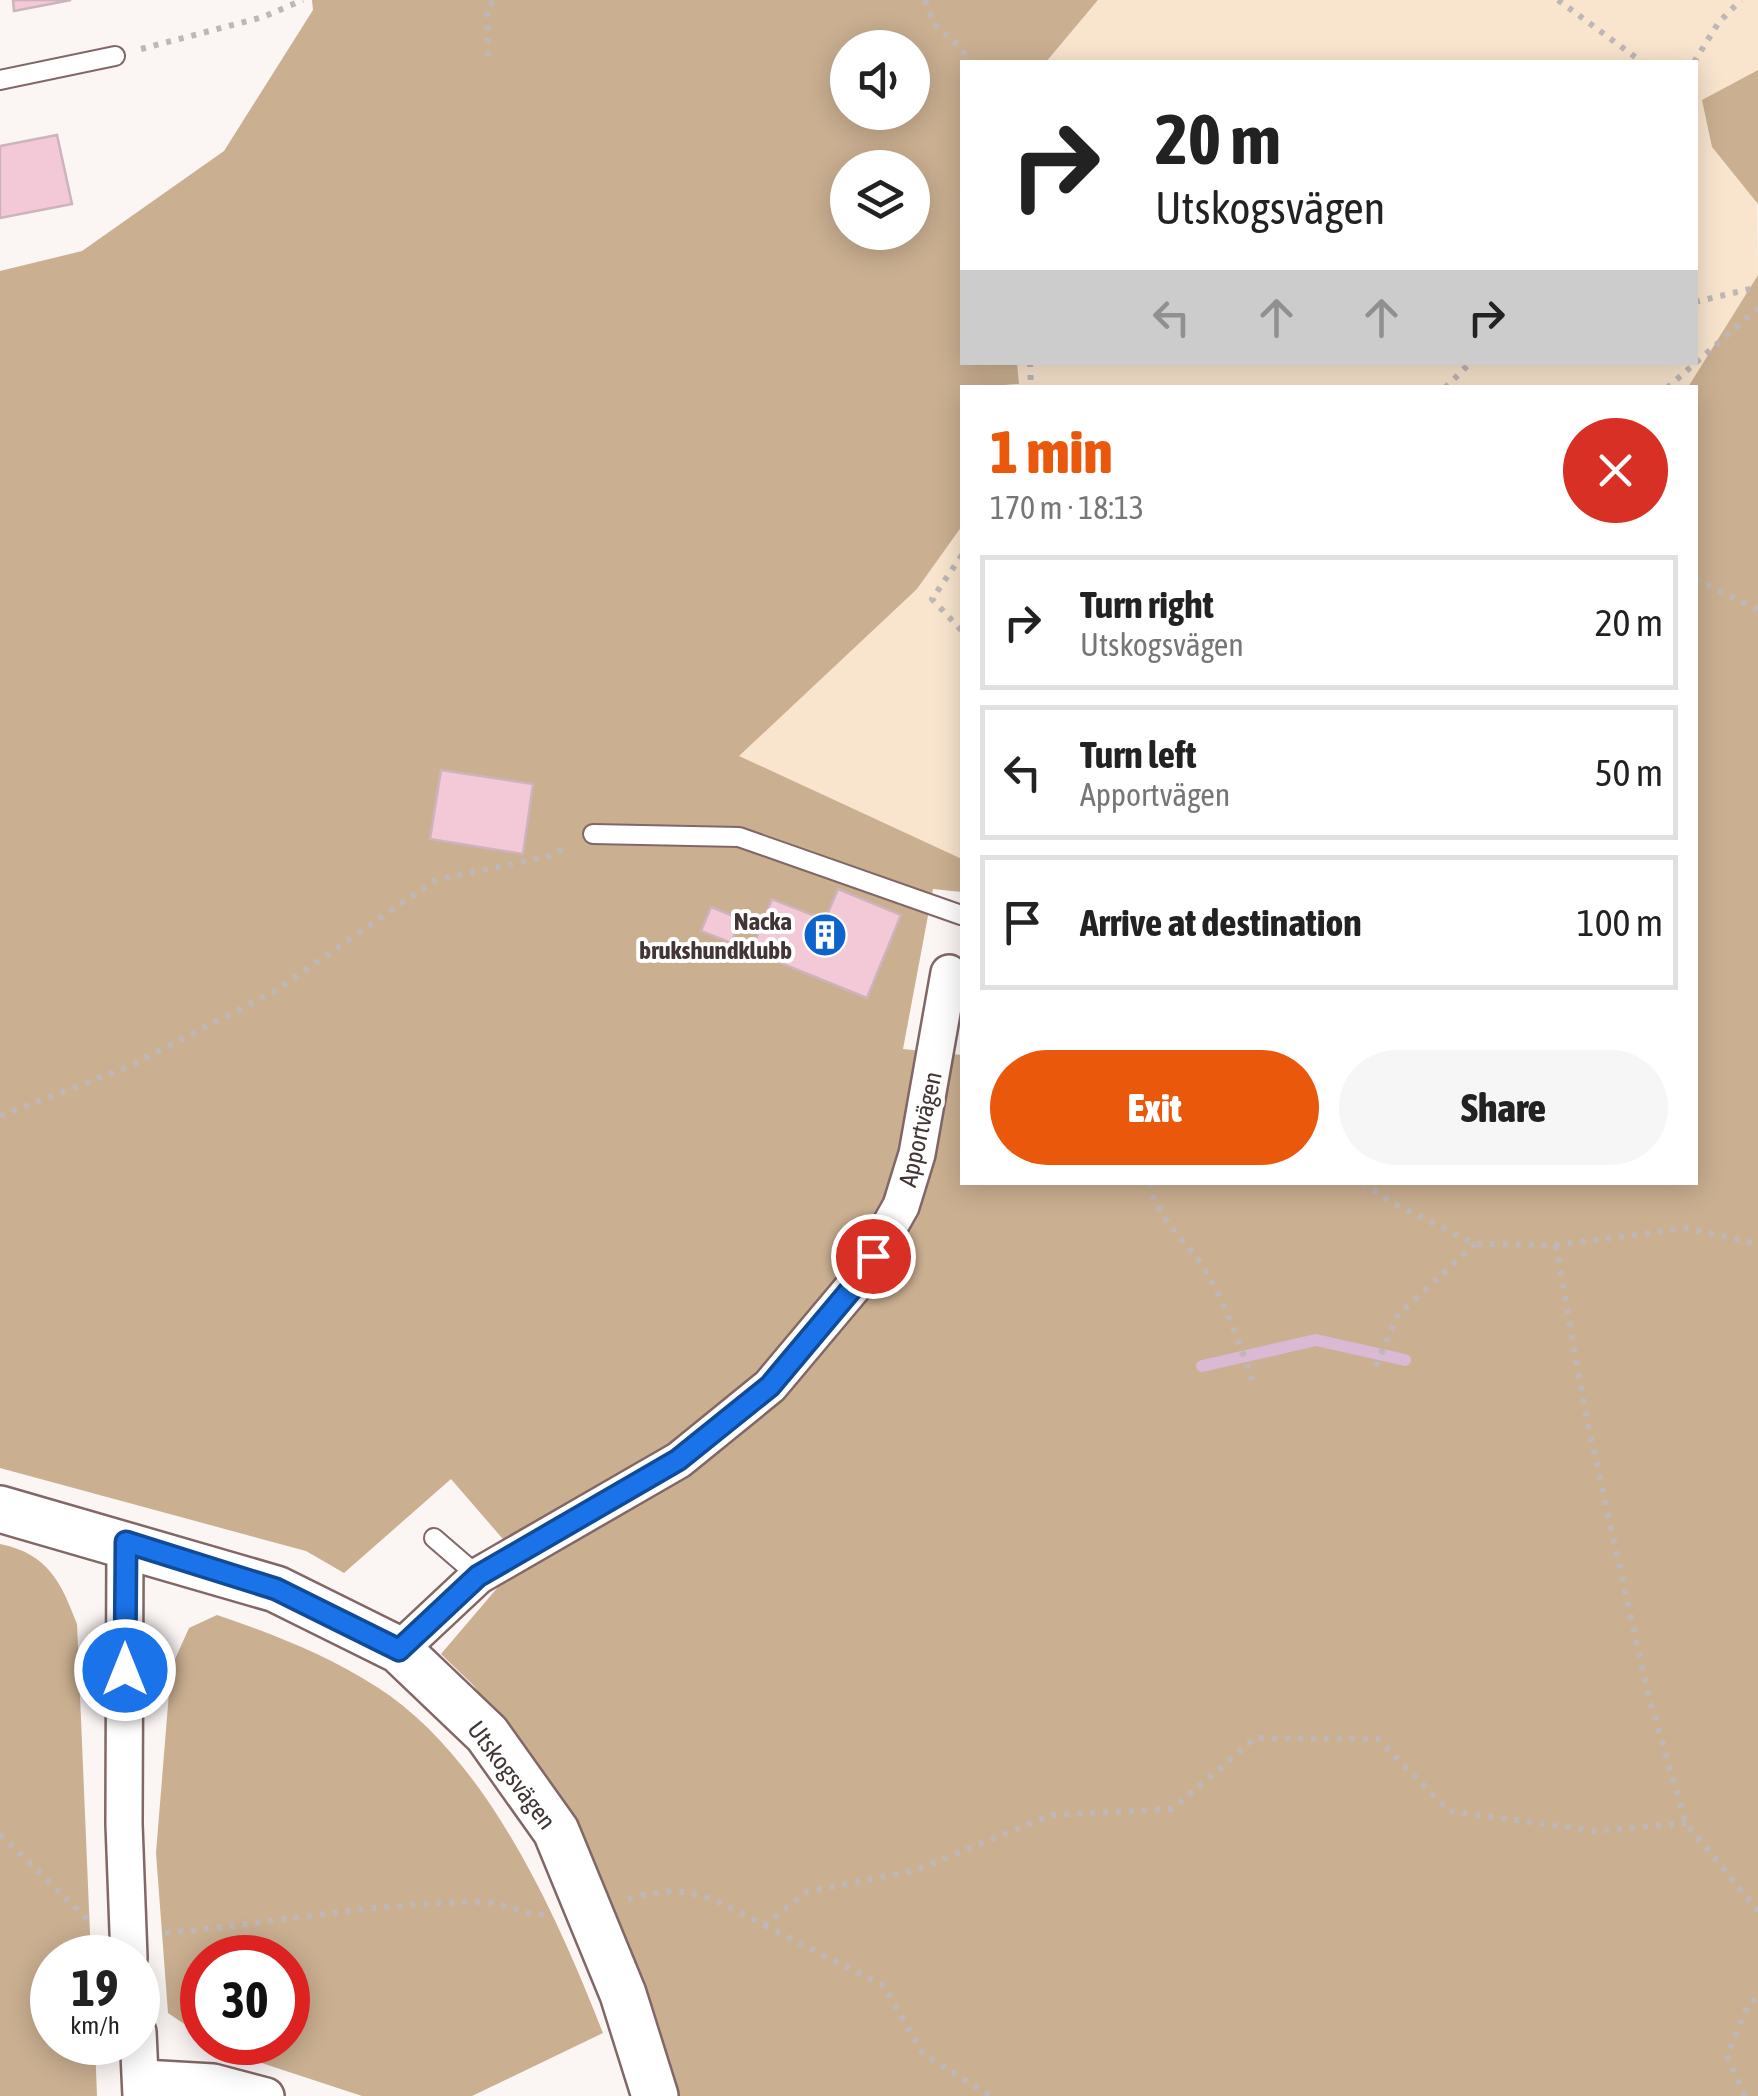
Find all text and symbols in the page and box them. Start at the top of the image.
map controls [830,30,930,250]
button: sound [830,30,930,130]
text: 20 m [1155,99,1281,179]
icon: right [990,100,1120,230]
button: layers [830,150,930,250]
text: Utskogsvägen [1155,182,1385,234]
icon: left [1144,290,1199,345]
icon: ahead [1249,290,1304,345]
icon: ahead [1354,290,1409,345]
icon: right [1459,290,1514,345]
text: 1 min [990,417,1113,486]
button: close [1563,418,1668,523]
text: 170 m · 18:13 [990,489,1144,526]
text: Turn right [1080,583,1214,626]
icon: right [995,595,1050,650]
text: 20 m [1595,601,1663,644]
text: Utskogsvägen [1080,626,1244,663]
text: Turn left [1080,733,1196,776]
icon: left [995,745,1050,800]
text: 50 m [1595,751,1663,794]
text: Apportvägen [1080,776,1230,813]
icon: arrive [995,895,1050,950]
text: Arrive at destination [1080,901,1362,944]
text: 100 m [1577,901,1663,944]
place label: Nacka brukshundklubb [639,907,792,964]
building icon: Nacka brukshundklubb [802,912,848,958]
button: Exit [990,1050,1319,1165]
button: Share [1339,1050,1668,1165]
street label: Apportvägen [893,1069,947,1189]
pin [831,1214,916,1299]
icon: arrive [846,1229,901,1284]
position arrow [73,1618,177,1722]
street label: Utskogsvägen [462,1715,562,1835]
speed limit sign: 30 [180,1935,310,2065]
text: 19 [71,1959,118,2017]
text: km/h [70,2011,120,2039]

